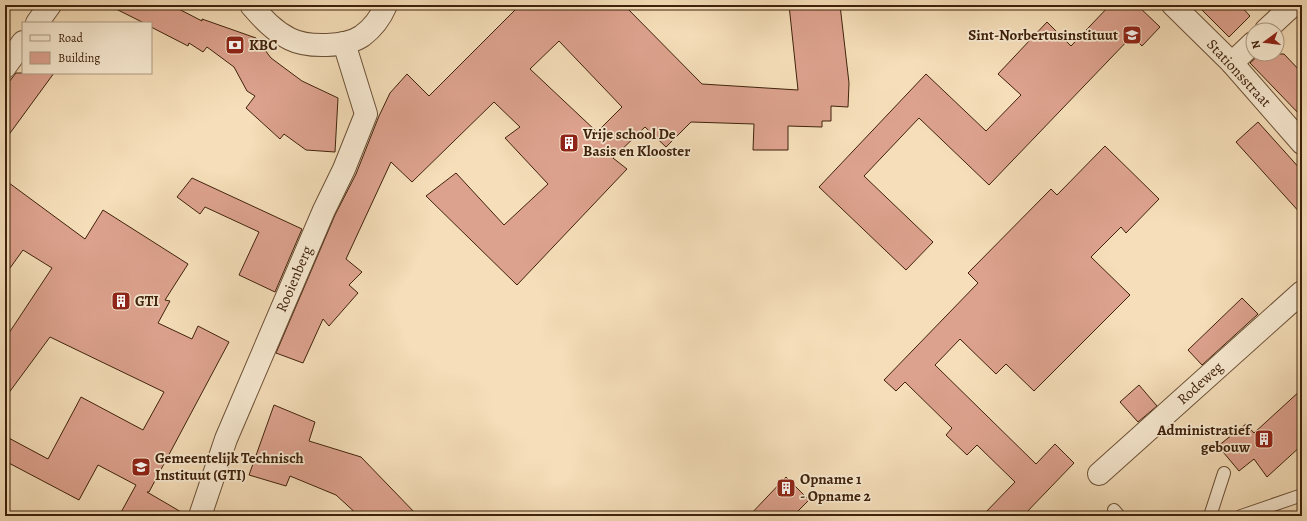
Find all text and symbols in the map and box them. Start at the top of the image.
legend [22,22,152,74]
north arrow [1245,22,1285,62]
school or university icon: Sint-Norbertusinstituut [1121,24,1143,46]
place label: Sint-Norbertusinstituut [968,25,1118,45]
text: Road [58,30,84,46]
bank icon: KBC [224,34,246,56]
place label: KBC [249,35,278,55]
street label: Stationsstraat [1202,35,1276,111]
text: N [1248,39,1264,50]
text: Building [58,50,100,66]
place label: Vrije school De Basis en Klooster [582,124,690,161]
building icon: Vrije school De Basis en Klooster [558,132,580,154]
street label: Rooienberg [271,242,317,315]
building icon: GTI [110,290,132,312]
place label: GTI [135,291,159,311]
street label: Rodeweg [1173,357,1228,409]
place label: Administratief gebouw [1156,420,1252,457]
building icon: Administratief gebouw [1253,428,1275,450]
place label: Gemeentelijk Technisch Instituut (GTI) [155,448,304,485]
school or university icon: Gemeentelijk Technisch Instituut (GTI) [130,456,152,478]
place label: Opname 1 - Opname 2 [800,469,872,506]
building icon: Opname 1 - Opname 2 [775,477,797,499]

